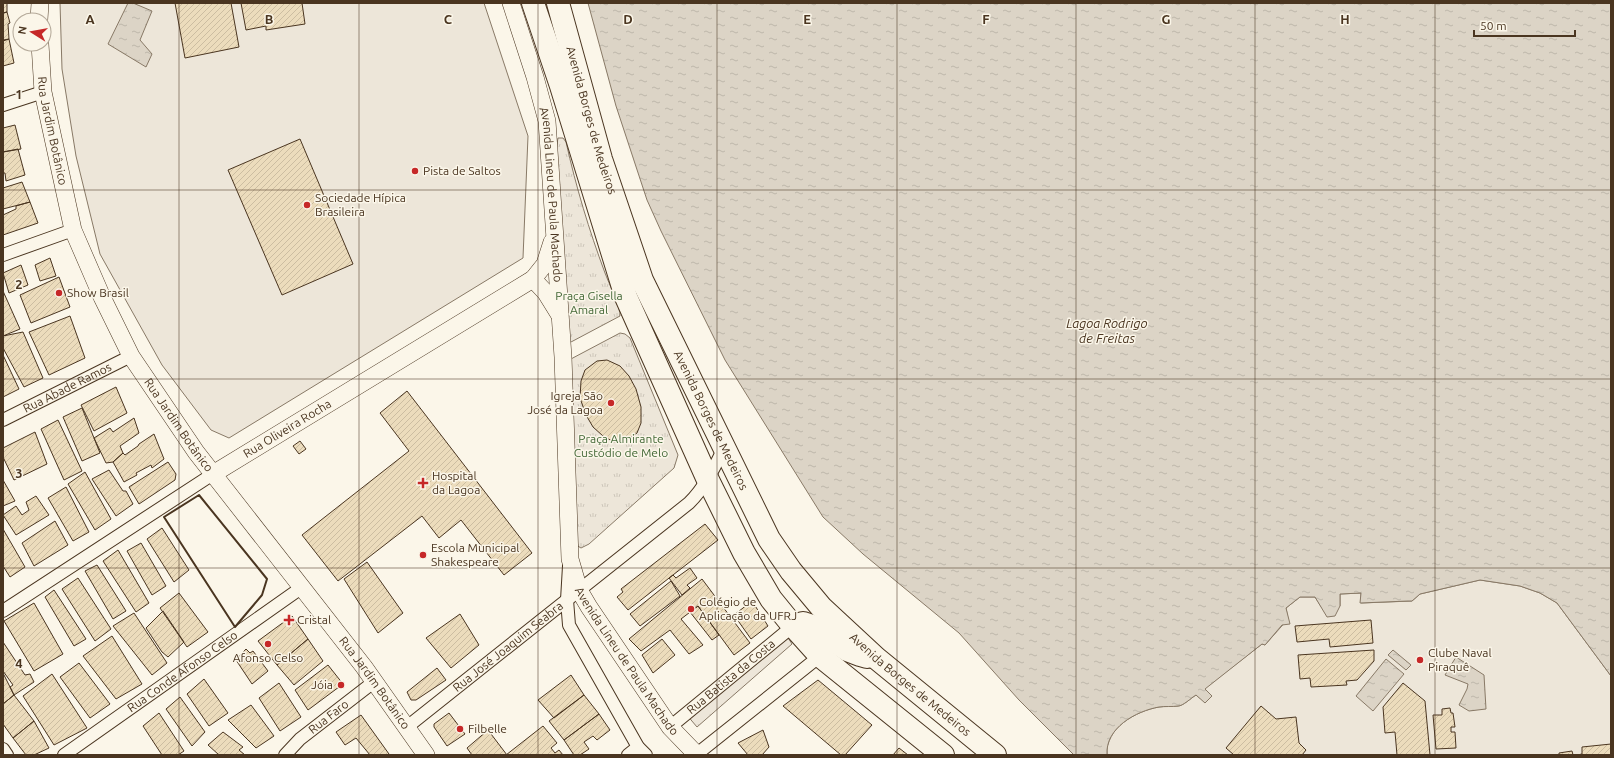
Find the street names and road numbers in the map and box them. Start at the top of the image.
street label: Avenida Borges de Medeiros [564,45,619,196]
street label: Rua Jardim Botânico [36,76,70,186]
street label: Avenida Lineu de Paula Machado [537,105,565,283]
street label: Avenida Borges de Medeiros [672,348,751,492]
street label: Rua Abade Ramos [21,360,113,415]
street label: Rua Jardim Botânico [142,376,216,474]
street label: Rua Oliveira Rocha [241,397,333,460]
street label: Avenida Lineu de Paula Machado [573,584,681,738]
street label: Rua José Joaquim Seabra [450,599,565,694]
street label: Rua Conde Afonso Celso [125,628,240,714]
street label: Avenida Borges de Medeiros [847,630,973,738]
street label: Rua Jardim Botânico [337,634,413,731]
street label: Rua Batista da Costa [684,637,777,716]
street label: Rua Faro [306,697,351,736]

